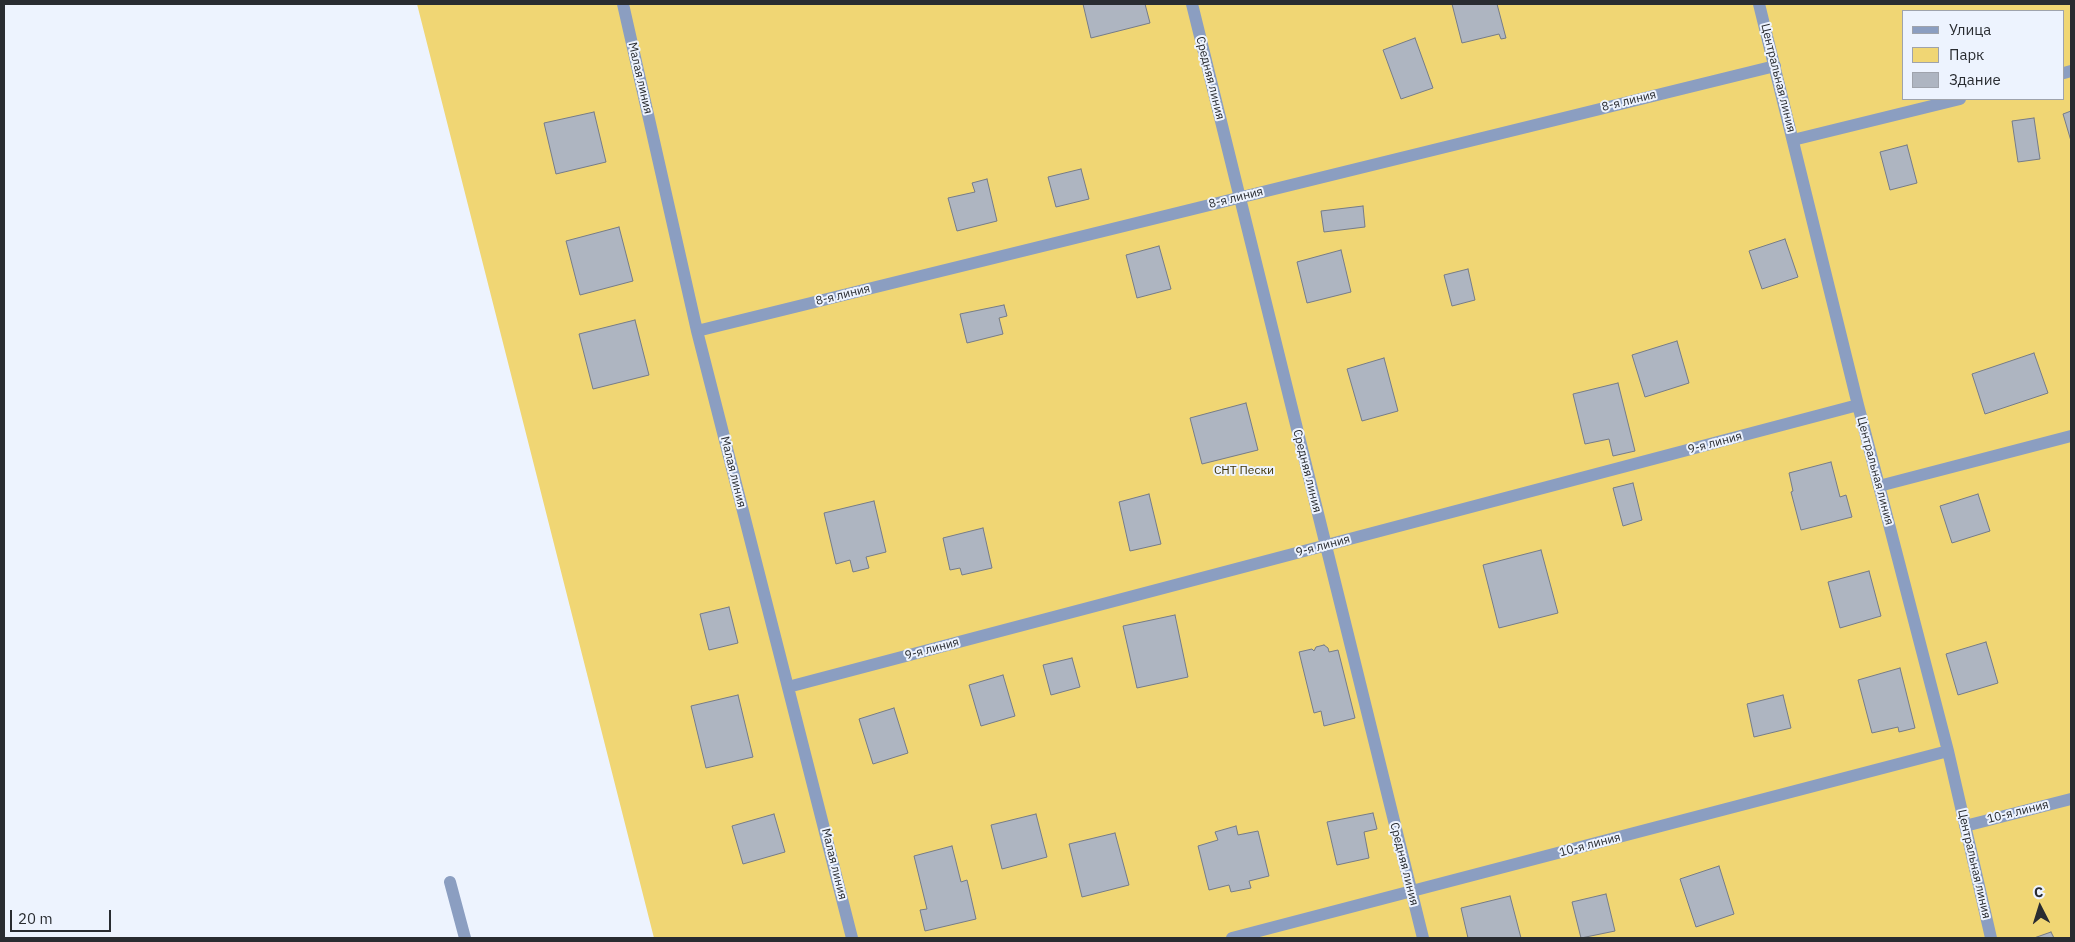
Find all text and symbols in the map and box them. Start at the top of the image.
legend [1902,10,2065,100]
text: Улица [1949,20,1991,39]
street label: Центральная линия [1758,22,1798,134]
street label: Средняя линия [1193,35,1227,121]
street label: Малая линия [625,41,655,115]
text: Парк [1949,45,1984,64]
text: Здание [1949,70,2001,89]
street label: 8-я линия [1600,87,1658,115]
street label: 8-я линия [1207,184,1265,212]
street label: 8-я линия [814,281,872,309]
street label: Центральная линия [1854,415,1896,527]
street label: Средняя линия [1290,428,1324,514]
street label: 9-я линия [1686,429,1744,457]
street label: Малая линия [717,435,749,509]
park label: СНТ Пески [1214,464,1274,478]
street label: 9-я линия [1294,532,1352,560]
street label: 9-я линия [903,635,961,663]
street label: 10-я линия [1986,797,2050,827]
street label: Центральная линия [1954,808,1994,920]
street label: Средняя линия [1387,821,1421,907]
street label: Малая линия [818,827,850,901]
street label: 10-я линия [1558,830,1622,860]
north arrow [2015,882,2065,932]
text: С [2033,883,2044,901]
scale bar [12,900,114,932]
text: 20 m [18,909,53,928]

